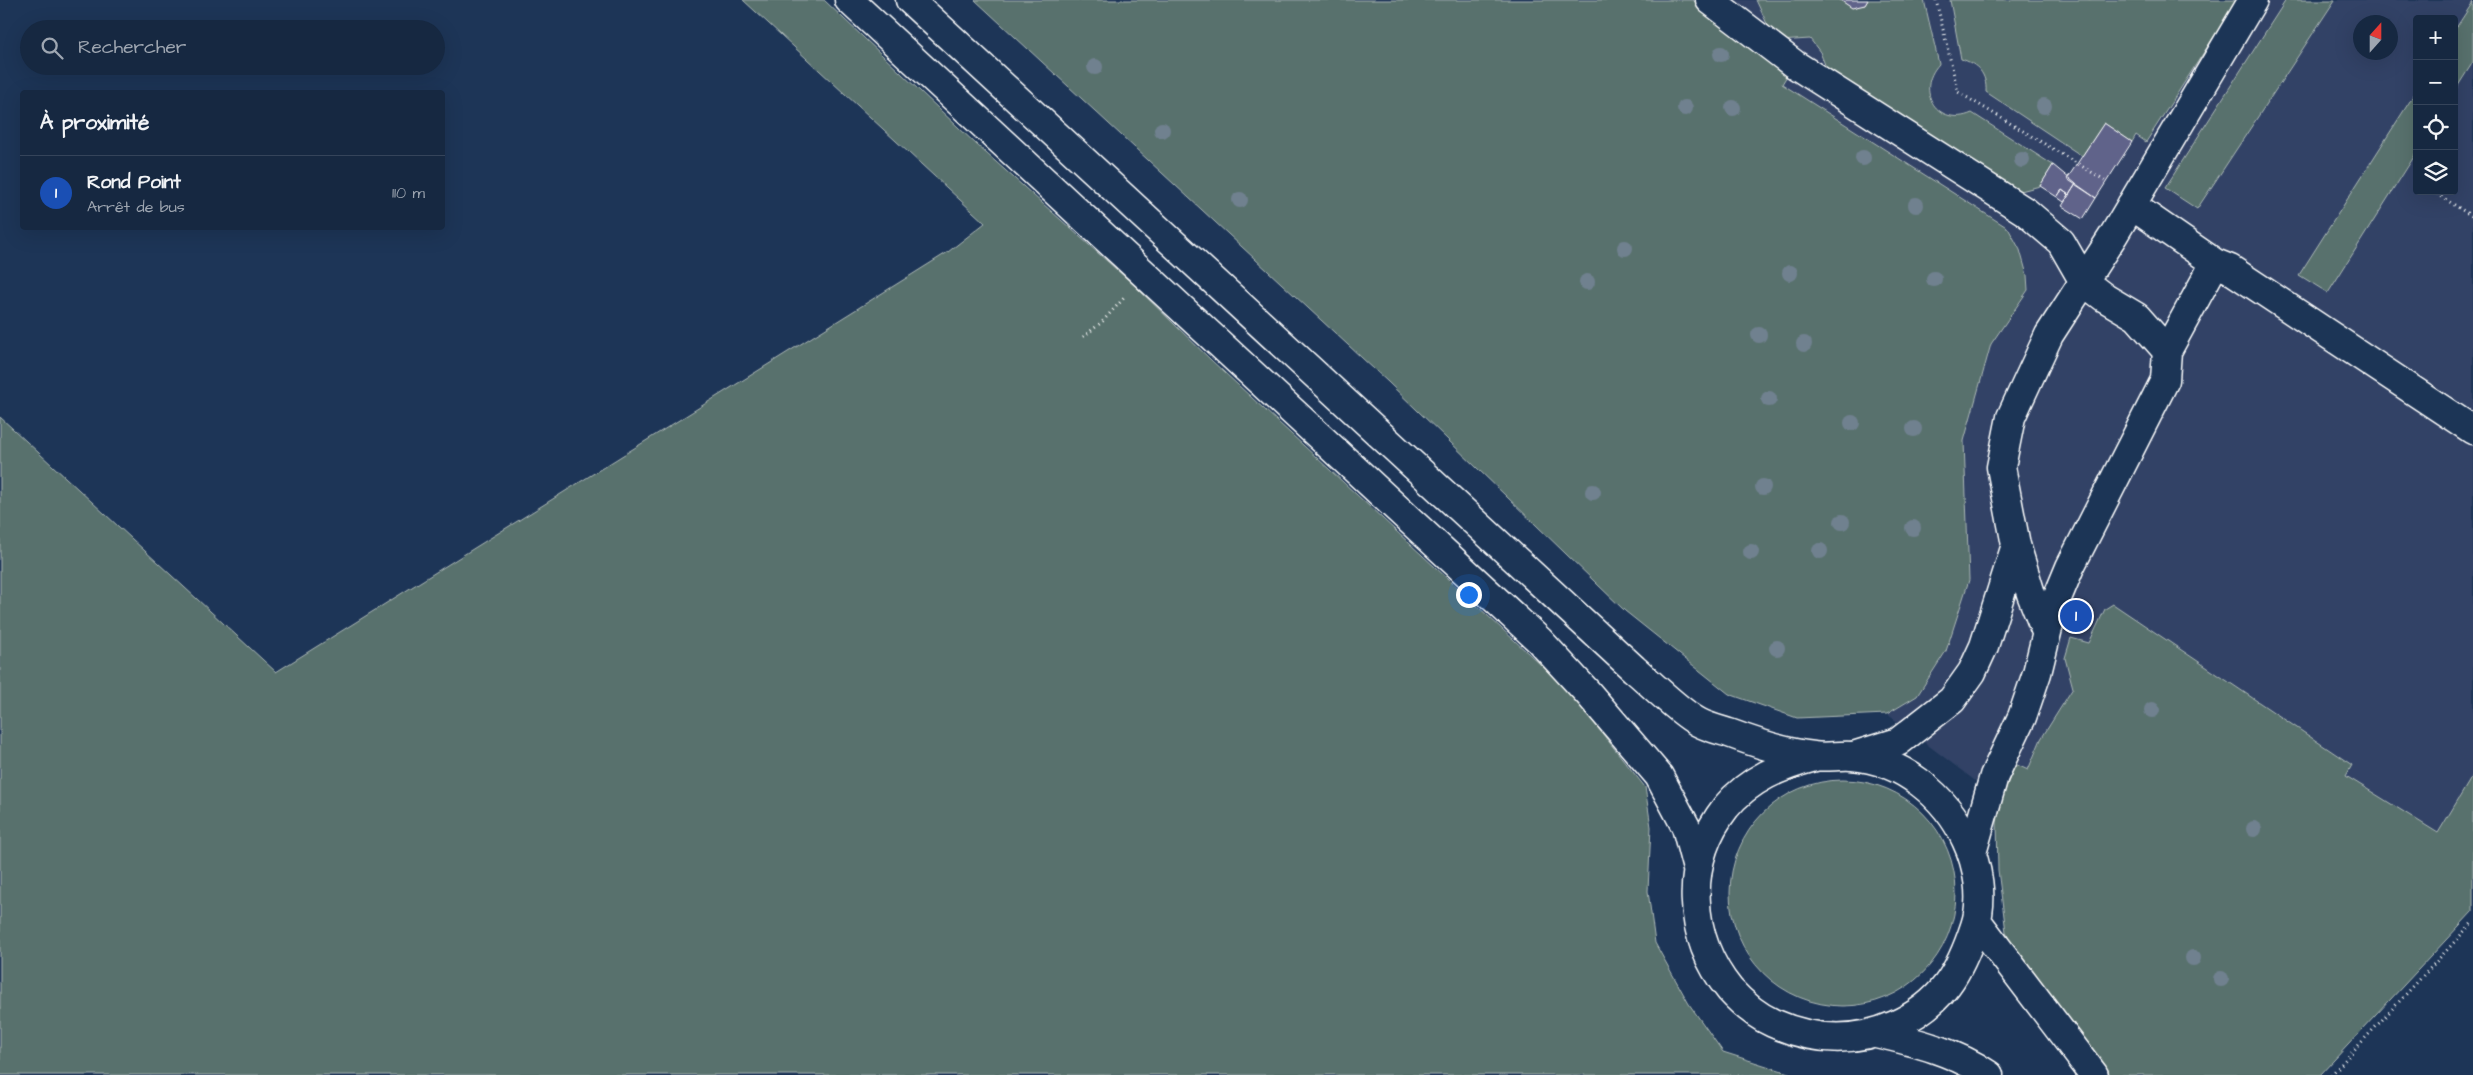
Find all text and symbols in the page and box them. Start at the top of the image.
north arrow [2353,15,2398,60]
map controls [2413,15,2458,195]
button: + [2413,15,2458,60]
search box [20,20,445,75]
icon: search [38,34,66,62]
text: Rechercher [78,34,186,61]
button: − [2413,60,2458,105]
button: locate [2413,105,2458,150]
text: À proximité [40,108,149,137]
button: layers [2413,150,2458,195]
text: Rond Point [87,169,181,196]
text: 1 [55,182,57,204]
text: 110 m [392,182,425,204]
text: Arrêt de bus [87,196,185,218]
your location [1456,582,1482,608]
pin: 1 [2060,597,2092,635]

